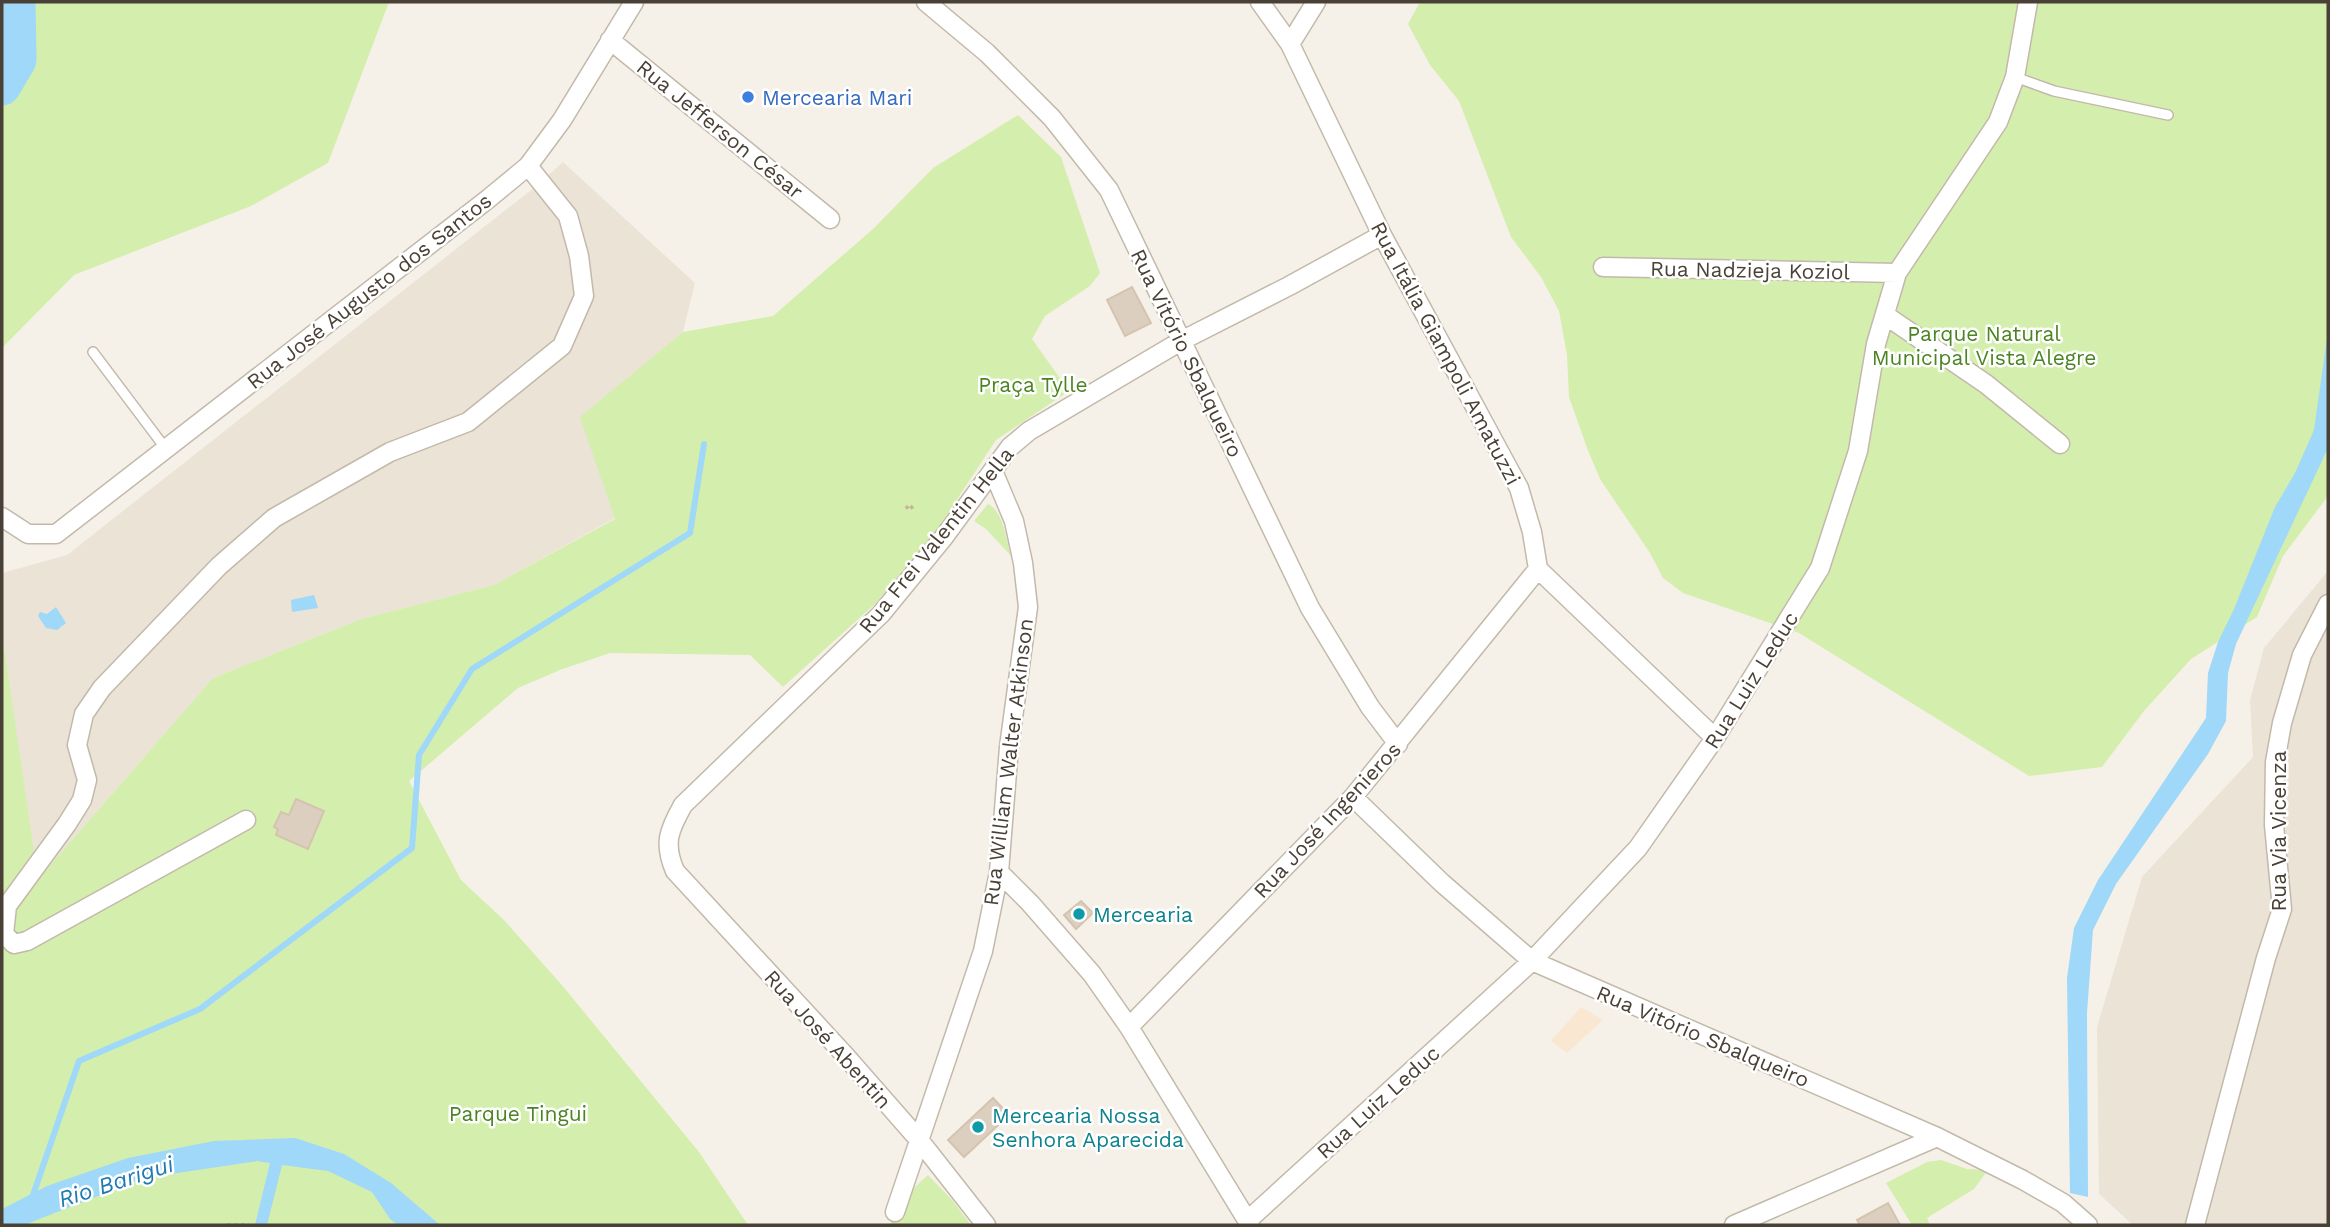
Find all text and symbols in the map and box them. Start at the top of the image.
street label: Rua Jefferson César [632,54,809,204]
place label: Mercearia Mari [762,85,912,110]
marker: Mercearia Mari [740,89,756,105]
street label: Rua José Augusto dos Santos [242,188,496,394]
street label: Rua Itália Giampoli Amatuzzi [1366,217,1526,489]
street label: Rua Vitório Sbalqueiro [1126,245,1248,461]
street label: Rua Nadzieja Koziol [1650,256,1851,284]
park label: Parque Natural Municipal Vista Alegre [1872,321,2096,370]
park label: Praça Tylle [978,372,1088,397]
street label: Rua Frei Valentin Hella [853,442,1019,638]
street label: Rua Luiz Leduc [1699,607,1803,753]
street label: Rua William Walter Atkinson [978,617,1038,907]
street label: Rua José Ingenieros [1248,737,1406,903]
street label: Rua Via Vicenza [2266,751,2291,911]
place label: Mercearia [1093,902,1193,927]
marker: Mercearia [1071,906,1087,922]
street label: Rua José Abentin [759,965,897,1113]
street label: Rua Vitório Sbalqueiro [1593,980,1813,1092]
street label: Rua Luiz Leduc [1311,1040,1445,1164]
park label: Parque Tingui [449,1101,587,1126]
place label: Mercearia Nossa Senhora Aparecida [992,1103,1184,1152]
marker: Mercearia Nossa Senhora Aparecida [970,1119,986,1135]
water label: Rio Barigui [55,1150,178,1213]

